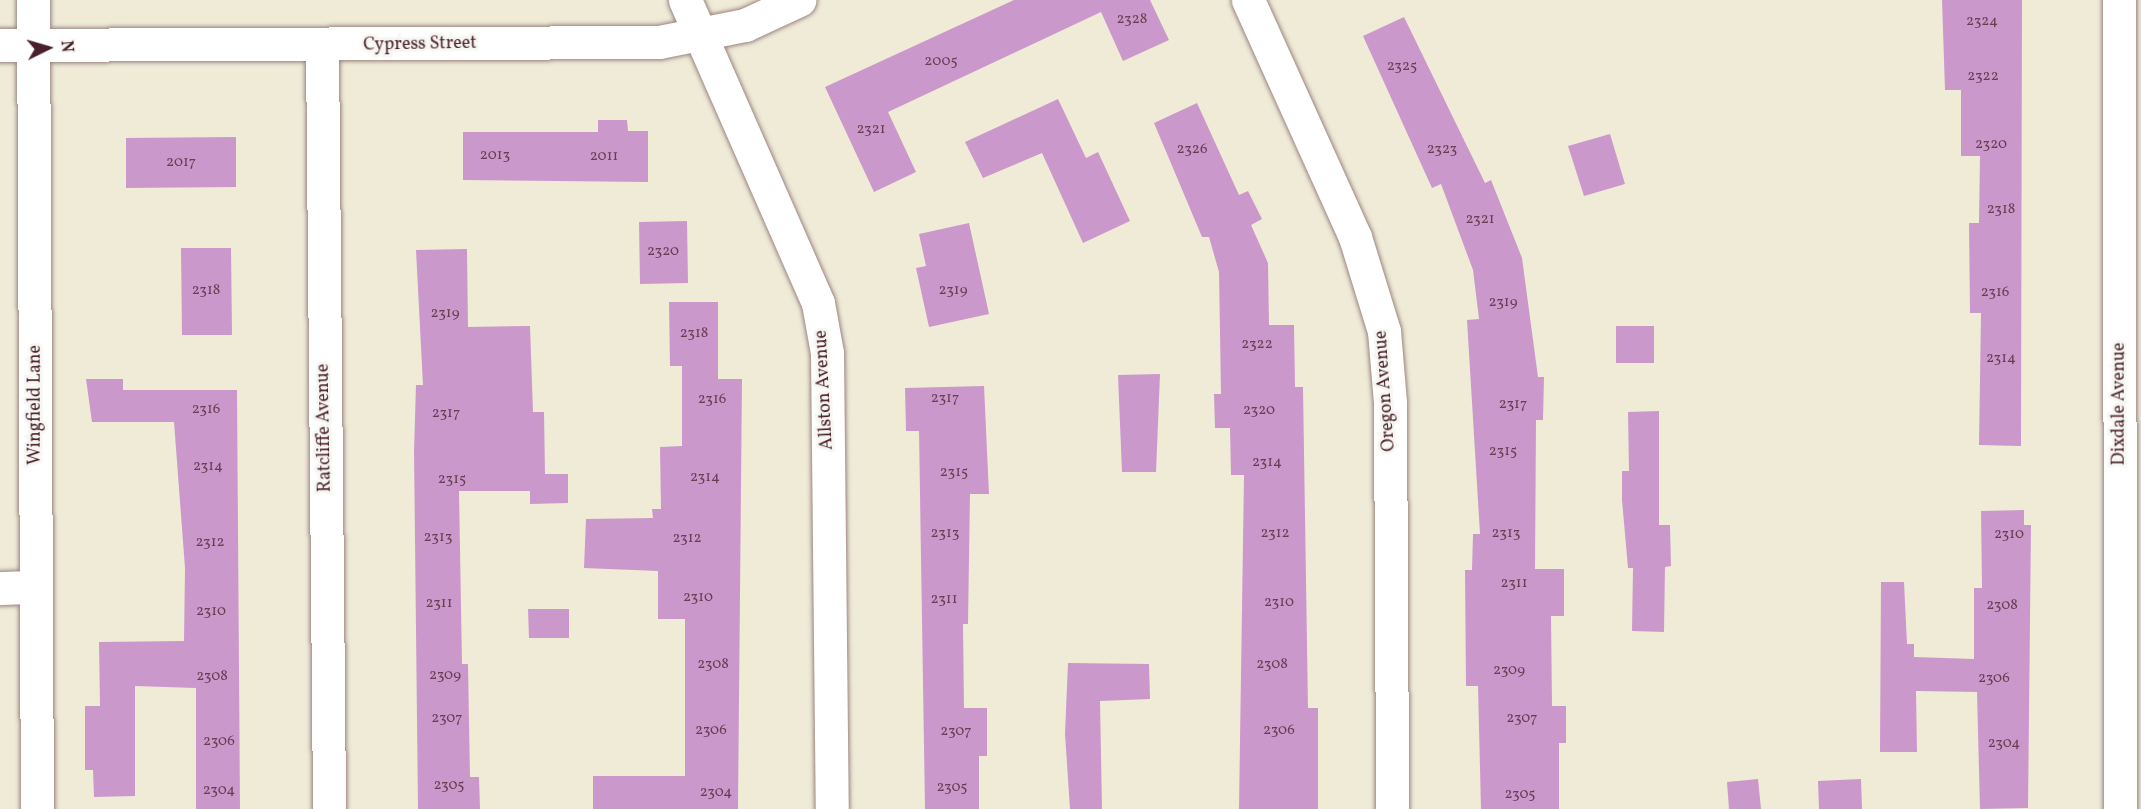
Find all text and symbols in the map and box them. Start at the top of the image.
house number: 2328 [1117,11,1147,29]
house number: 2324 [1966,13,1998,31]
north arrow [18,18,78,78]
street label: Cypress Street [363,33,477,57]
text: N [54,40,77,53]
house number: 2005 [924,53,958,71]
house number: 2325 [1387,58,1417,76]
house number: 2322 [1967,68,1999,86]
house number: 2321 [856,121,886,139]
house number: 2320 [1975,136,2007,154]
house number: 2326 [1177,141,1207,159]
house number: 2323 [1427,141,1457,159]
house number: 2013 [480,147,510,165]
house number: 2011 [590,148,618,166]
house number: 2017 [166,154,196,172]
house number: 2318 [1987,201,2015,219]
house number: 2321 [1465,211,1495,229]
house number: 2320 [647,243,679,261]
house number: 2318 [192,282,220,300]
house number: 2319 [939,282,967,300]
house number: 2316 [1981,284,2009,302]
house number: 2319 [1489,294,1517,312]
house number: 2319 [431,305,459,323]
house number: 2318 [680,325,708,343]
street label: Allston Avenue [811,329,839,451]
street label: Oregon Avenue [1371,330,1401,452]
house number: 2322 [1241,336,1273,354]
street label: Dixdale Avenue [2109,342,2131,466]
street label: Wingfield Lane [25,345,47,465]
house number: 2314 [1986,350,2016,368]
street label: Ratcliffe Avenue [313,364,337,492]
house number: 2317 [931,390,959,408]
house number: 2316 [698,391,726,409]
house number: 2317 [1499,396,1527,414]
house number: 2316 [192,401,220,419]
house number: 2320 [1243,402,1275,420]
house number: 2317 [432,405,460,423]
house number: 2315 [1489,443,1517,461]
house number: 2314 [1252,454,1282,472]
house number: 2314 [193,458,223,476]
house number: 2315 [940,464,968,482]
house number: 2314 [690,469,720,487]
house number: 2315 [438,471,466,489]
house number: 2313 [931,525,959,543]
house number: 2312 [1260,525,1290,543]
house number: 2313 [1492,525,1520,543]
house number: 2310 [1994,526,2024,544]
house number: 2313 [424,529,452,547]
house number: 2312 [672,530,702,548]
house number: 2312 [195,534,225,552]
house number: 2311 [1501,575,1527,593]
house number: 2310 [683,589,713,607]
house number: 2311 [931,591,957,609]
house number: 2310 [1264,594,1294,612]
house number: 2311 [426,595,452,613]
house number: 2308 [1986,597,2018,615]
house number: 2310 [196,603,226,621]
house number: 2308 [697,656,729,674]
house number: 2308 [1256,656,1288,674]
house number: 2309 [1493,662,1525,680]
house number: 2309 [429,667,461,685]
house number: 2308 [196,668,228,686]
house number: 2306 [1978,670,2010,688]
house number: 2307 [431,710,463,728]
house number: 2307 [1506,710,1538,728]
house number: 2306 [695,722,727,740]
house number: 2306 [1263,722,1295,740]
house number: 2307 [940,723,972,741]
house number: 2306 [203,733,235,751]
house number: 2304 [1988,735,2020,753]
house number: 2305 [433,777,465,795]
house number: 2305 [936,779,968,797]
house number: 2304 [203,782,235,800]
house number: 2304 [700,784,732,802]
house number: 2305 [1504,786,1536,804]

